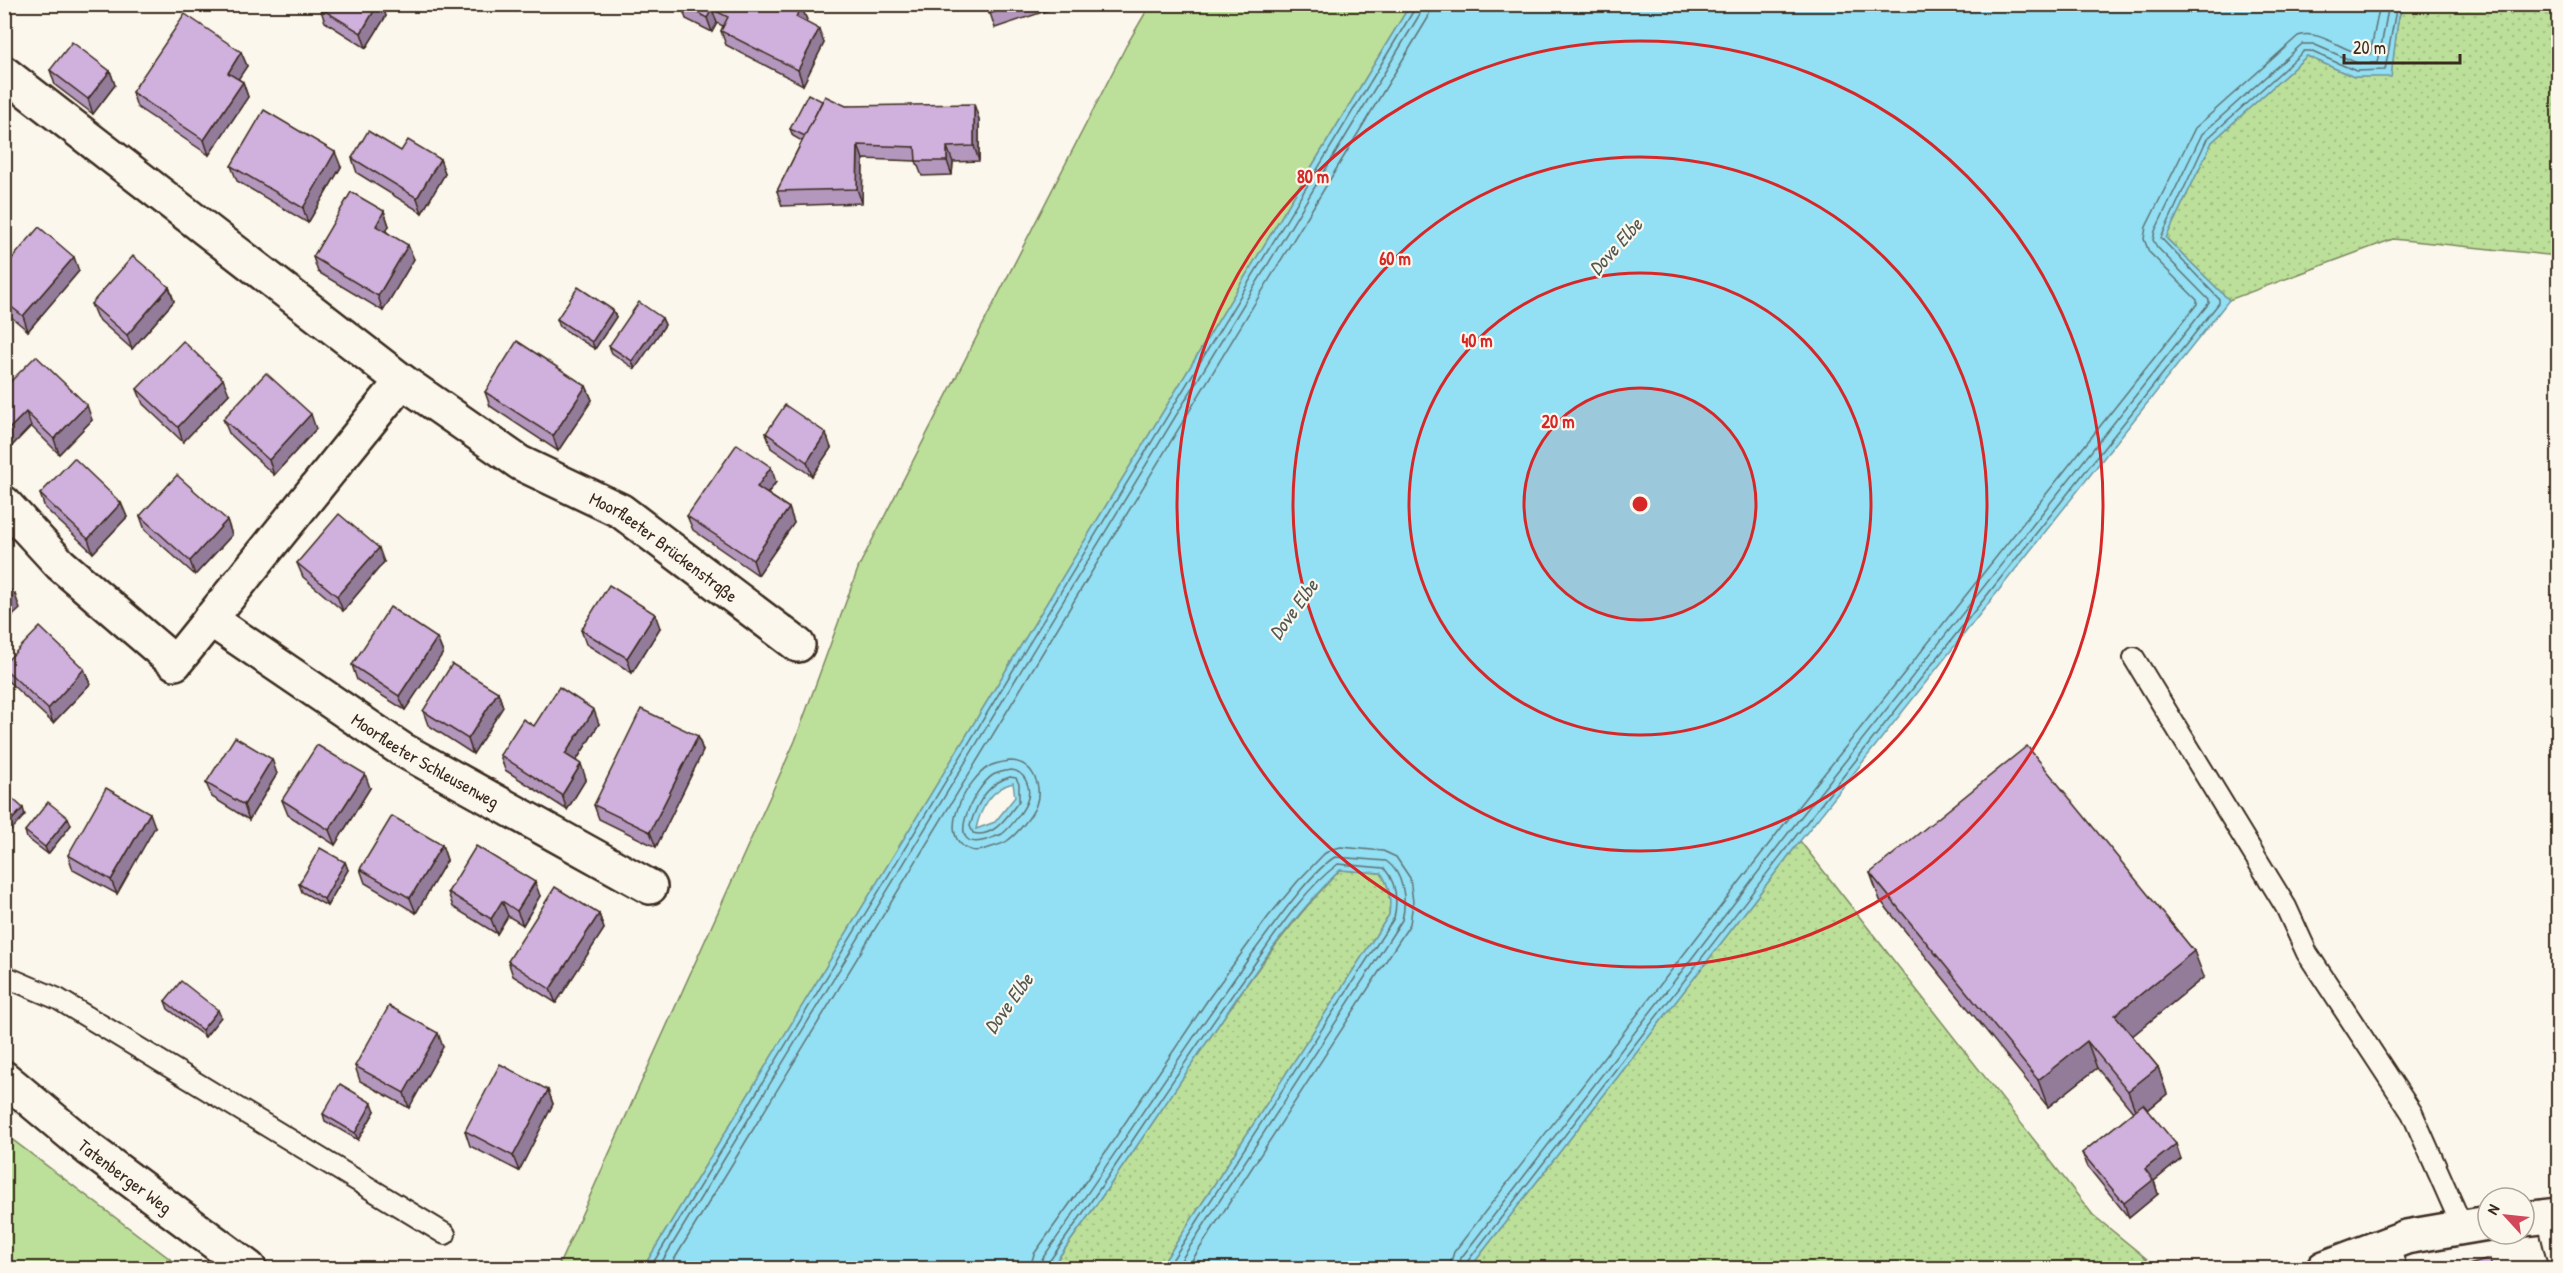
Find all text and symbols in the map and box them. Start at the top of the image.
scale bar [2344,27,2460,65]
text: 20 m [2353,35,2386,60]
text: 80 m [1297,164,1329,189]
water label: Dove Elbe [1582,211,1649,280]
text: 60 m [1379,246,1411,271]
text: 40 m [1461,328,1493,353]
text: 20 m [1542,409,1574,434]
street label: Moorfleeter Brückenstraße [586,485,743,608]
centre of rings [1630,494,1650,514]
water label: Dove Elbe [1262,573,1325,645]
street label: Moorfleeter Schleusenweg [347,707,504,814]
water label: Dove Elbe [977,967,1040,1039]
street label: Tatenberger Weg [73,1133,177,1219]
north arrow [2476,1186,2536,1246]
text: N [2481,1200,2505,1218]

